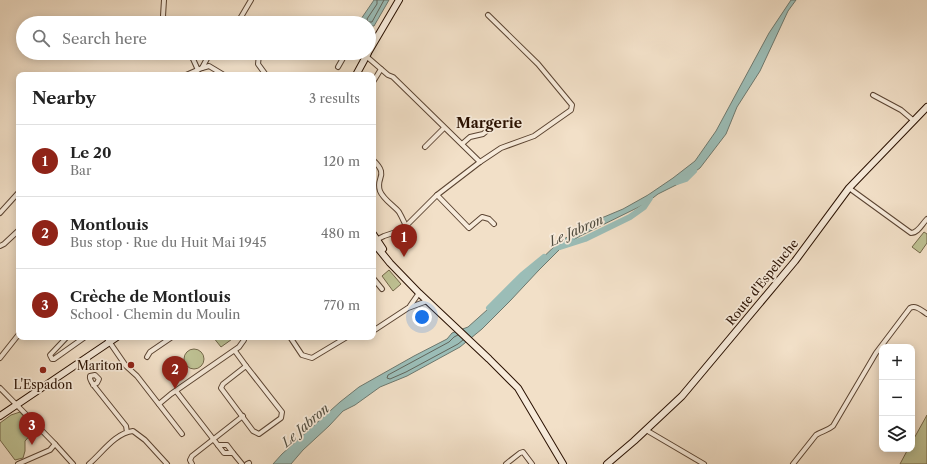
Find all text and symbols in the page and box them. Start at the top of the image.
search box [16,16,376,60]
icon: search [30,27,52,49]
text: Search here [62,29,147,48]
text: Nearby [32,88,96,108]
text: 3 results [309,90,360,106]
district label: Margerie [456,114,522,132]
text: Le 20 [70,143,112,162]
text: 1 [42,153,48,169]
text: 120 m [323,153,360,169]
text: Bar [70,162,91,178]
water label: Le Jabron [545,211,606,249]
text: Montlouis [70,215,148,234]
pin: 1 [391,224,417,257]
text: 2 [41,225,49,241]
text: 480 m [321,225,360,241]
text: Bus stop · Rue du Huit Mai 1945 [70,234,267,250]
street label: Route d'Espeluche [723,236,802,328]
text: Crèche de Montlouis [70,287,231,306]
text: 3 [41,297,49,313]
text: 770 m [323,297,360,313]
text: School · Chemin du Moulin [70,306,240,322]
your location [412,307,432,327]
map controls [879,344,915,452]
button: + [879,344,915,380]
pin: 2 [162,356,188,389]
place label: Mariton [77,358,123,373]
marker: Mariton [126,360,136,370]
marker: L'Espadon [38,365,48,375]
place label: L'Espadon [14,377,73,392]
button: − [879,380,915,416]
water label: Le Jabron [277,400,332,451]
pin: 3 [19,412,45,445]
button: layers [879,416,915,452]

